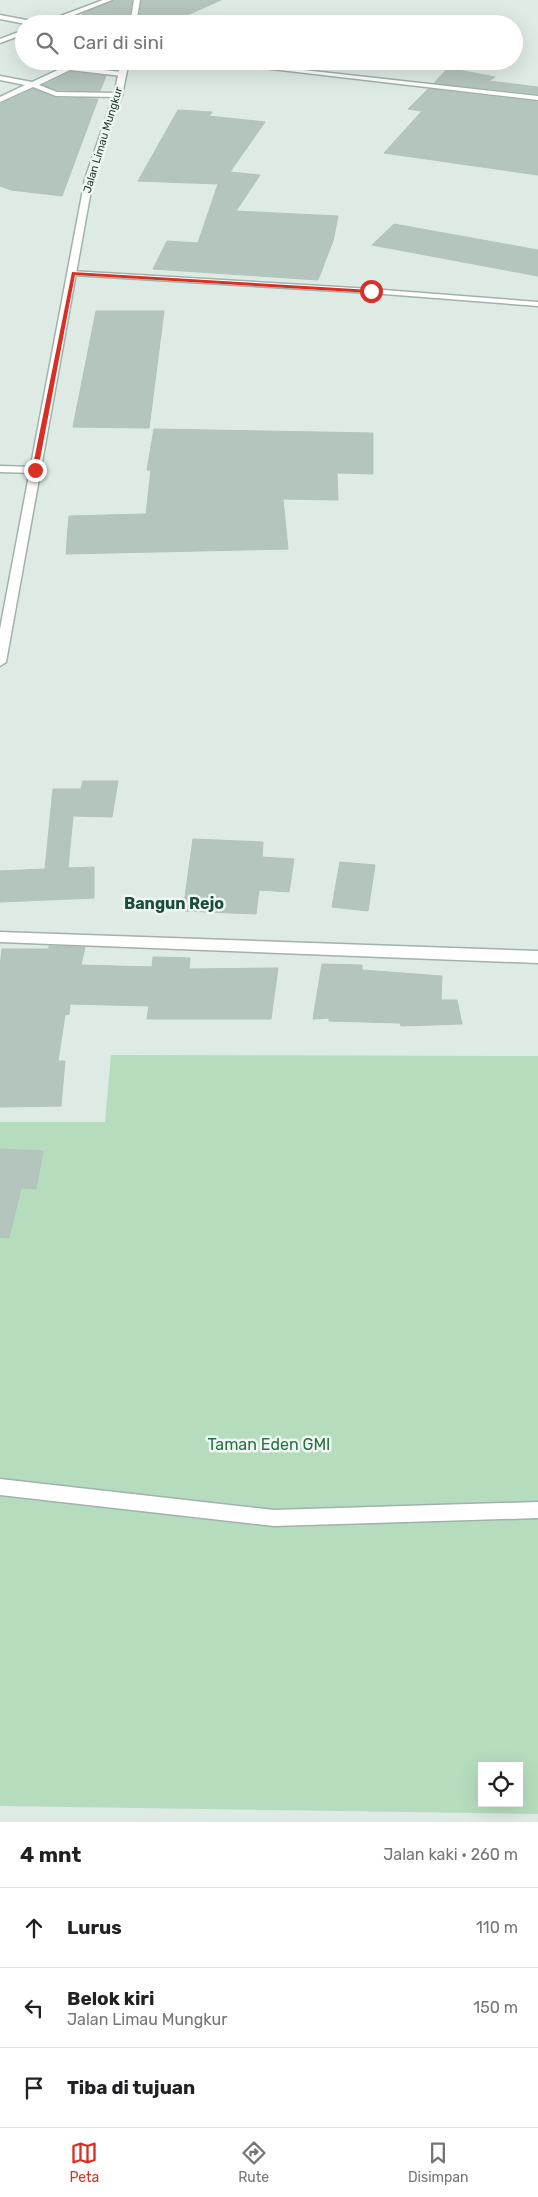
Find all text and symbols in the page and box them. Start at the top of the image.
search box [15,15,523,70]
icon: search [33,29,61,57]
text: Cari di sini [73,31,164,54]
street label: Jalan Limau Mungkur [81,85,126,195]
route start [360,280,383,303]
route end [24,459,47,482]
district label: Bangun Rejo [124,894,224,913]
park label: Taman Eden GMI [208,1435,330,1454]
map controls [478,1762,523,1807]
button: locate [478,1762,523,1807]
text: 4 mnt [20,1842,81,1867]
text: Jalan kaki · 260 m [383,1845,518,1864]
icon: ahead [20,1914,48,1942]
text: Lurus [67,1916,122,1939]
text: 110 m [476,1918,518,1937]
text: Belok kiri [67,1987,154,2010]
icon: left [20,1994,48,2022]
text: 150 m [473,1998,518,2017]
text: Jalan Limau Mungkur [67,2010,227,2029]
icon: arrive [20,2074,48,2102]
text: Tiba di tujuan [67,2076,195,2099]
tab: Peta [69,2139,99,2186]
tab: Rute [238,2139,269,2186]
tab: Disimpan [408,2139,469,2186]

